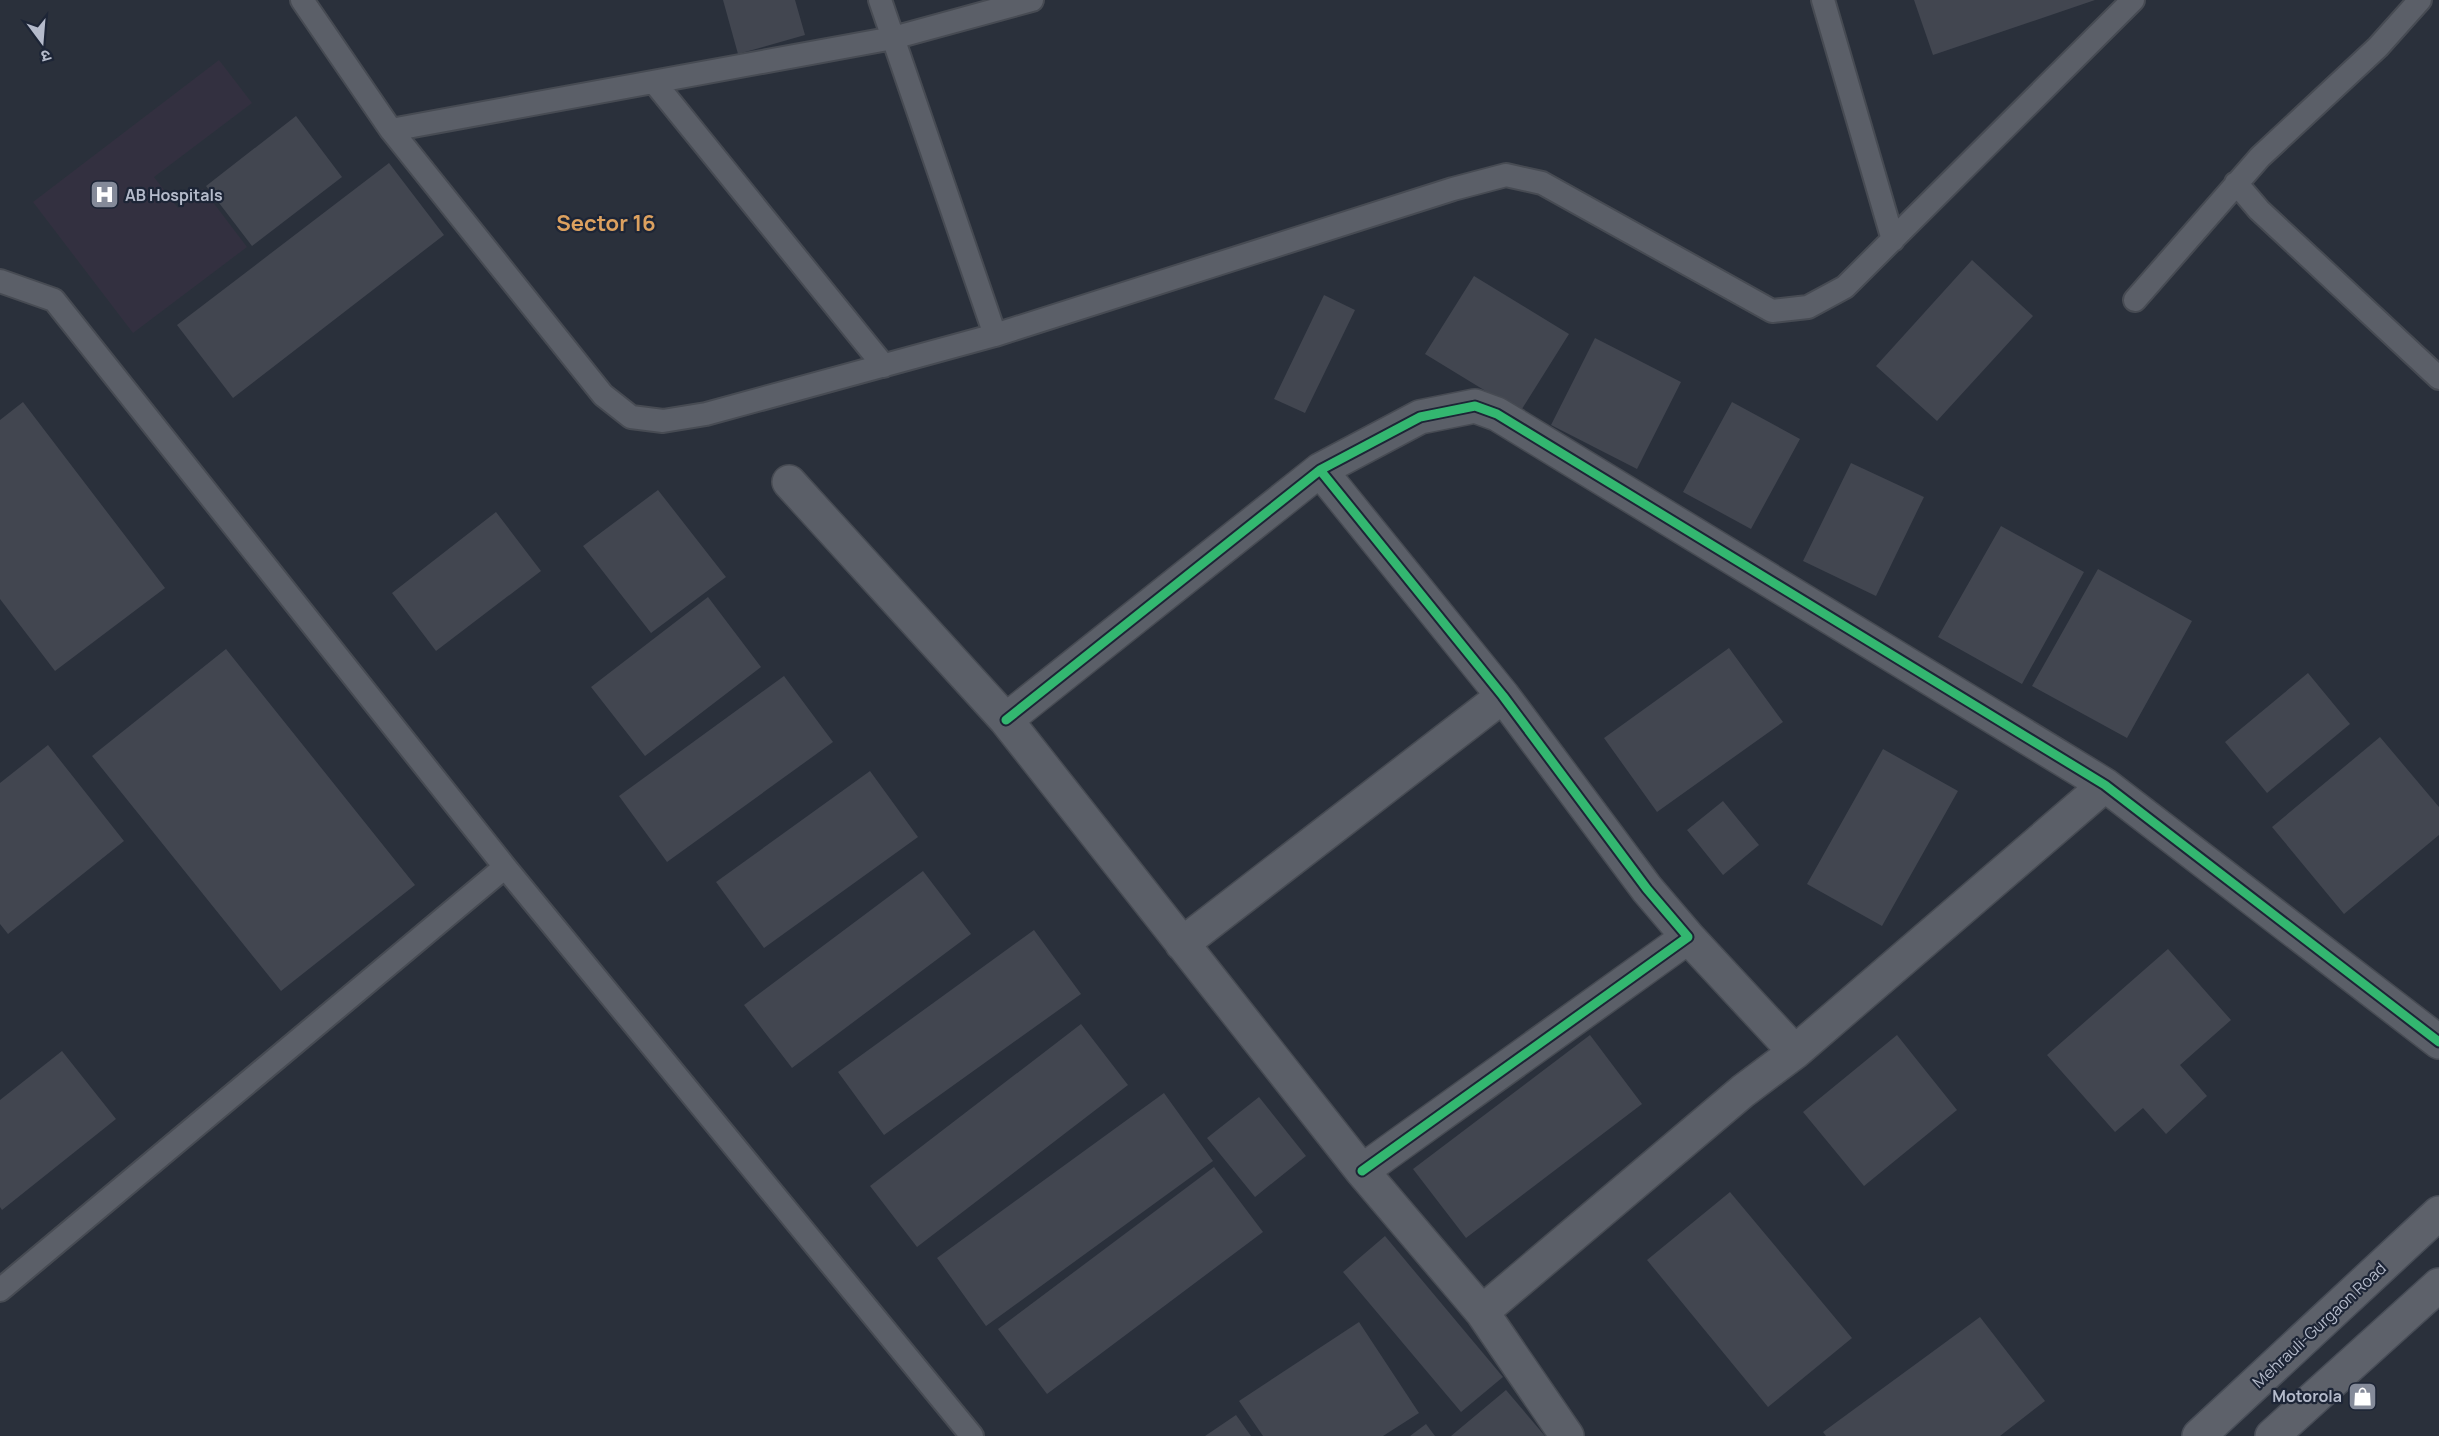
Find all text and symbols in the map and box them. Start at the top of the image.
north arrow [12,12,72,72]
text: उ [38,45,54,68]
hospital icon: AB Hospitals [88,179,120,211]
place label: AB Hospitals [125,184,223,206]
district label: Sector 16 [556,208,656,238]
street label: Mehrauli-Gurgaon Road [2247,1257,2391,1393]
shop icon: Motorola [2347,1380,2379,1412]
place label: Motorola [2272,1385,2342,1407]

